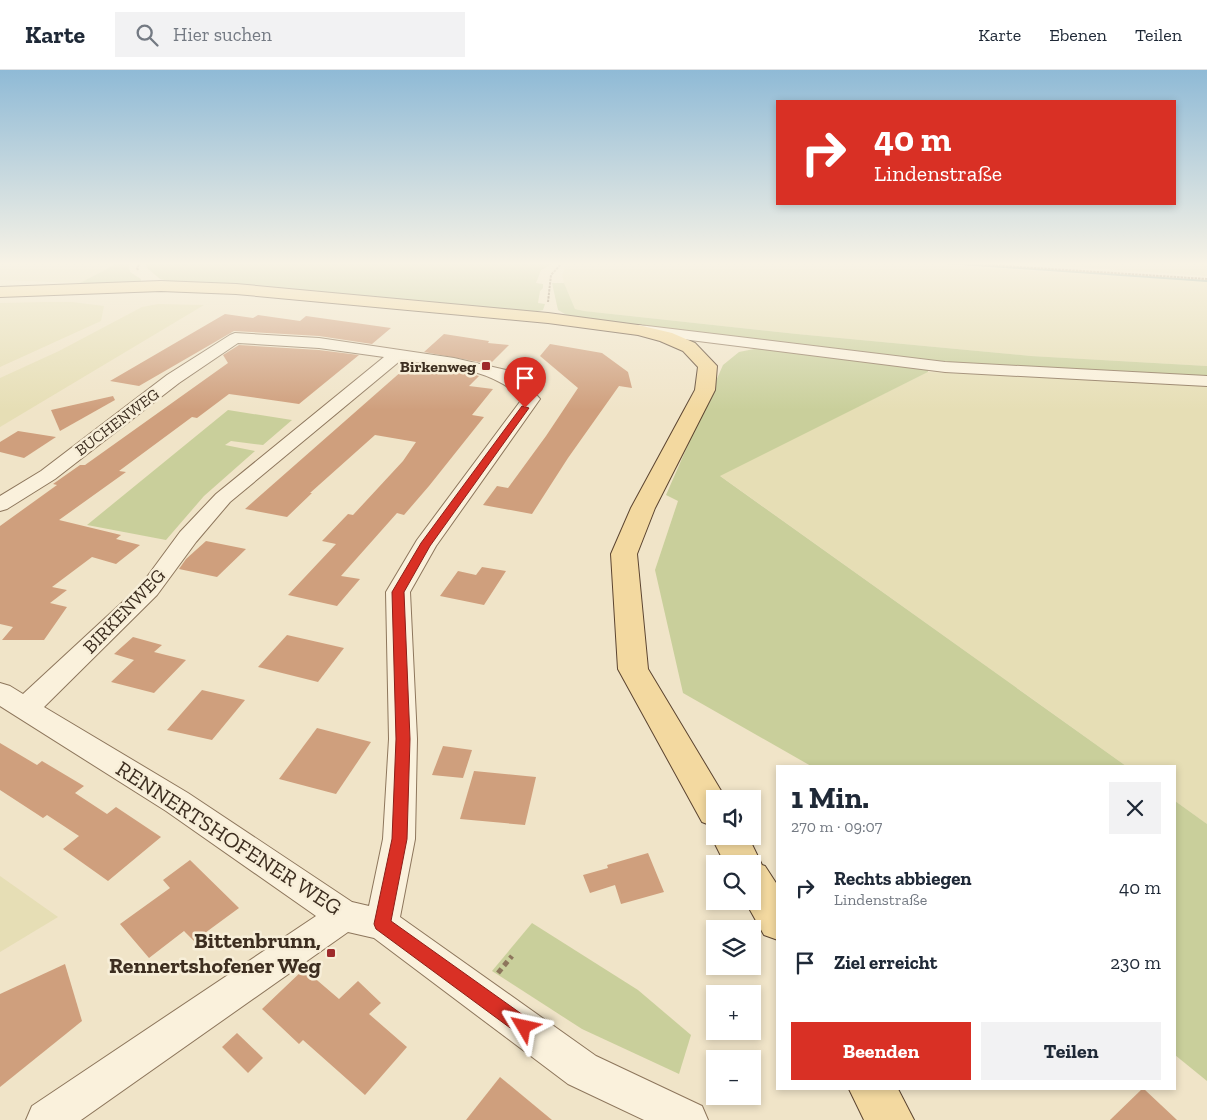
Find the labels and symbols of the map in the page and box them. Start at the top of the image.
place label: Birkenweg [400,357,476,376]
pin [504,357,546,408]
marker: Birkenweg [480,360,492,372]
street label: BUCHENWEG [71,384,163,460]
street label: BIRKENWEG [78,564,170,658]
street label: RENNERTSHOFENER WEG [111,755,347,921]
place label: Bittenbrunn, Rennertshofener Weg [109,927,322,979]
marker: Bittenbrunn, Rennertshofener Weg [325,947,337,959]
position arrow [497,1000,549,1052]

